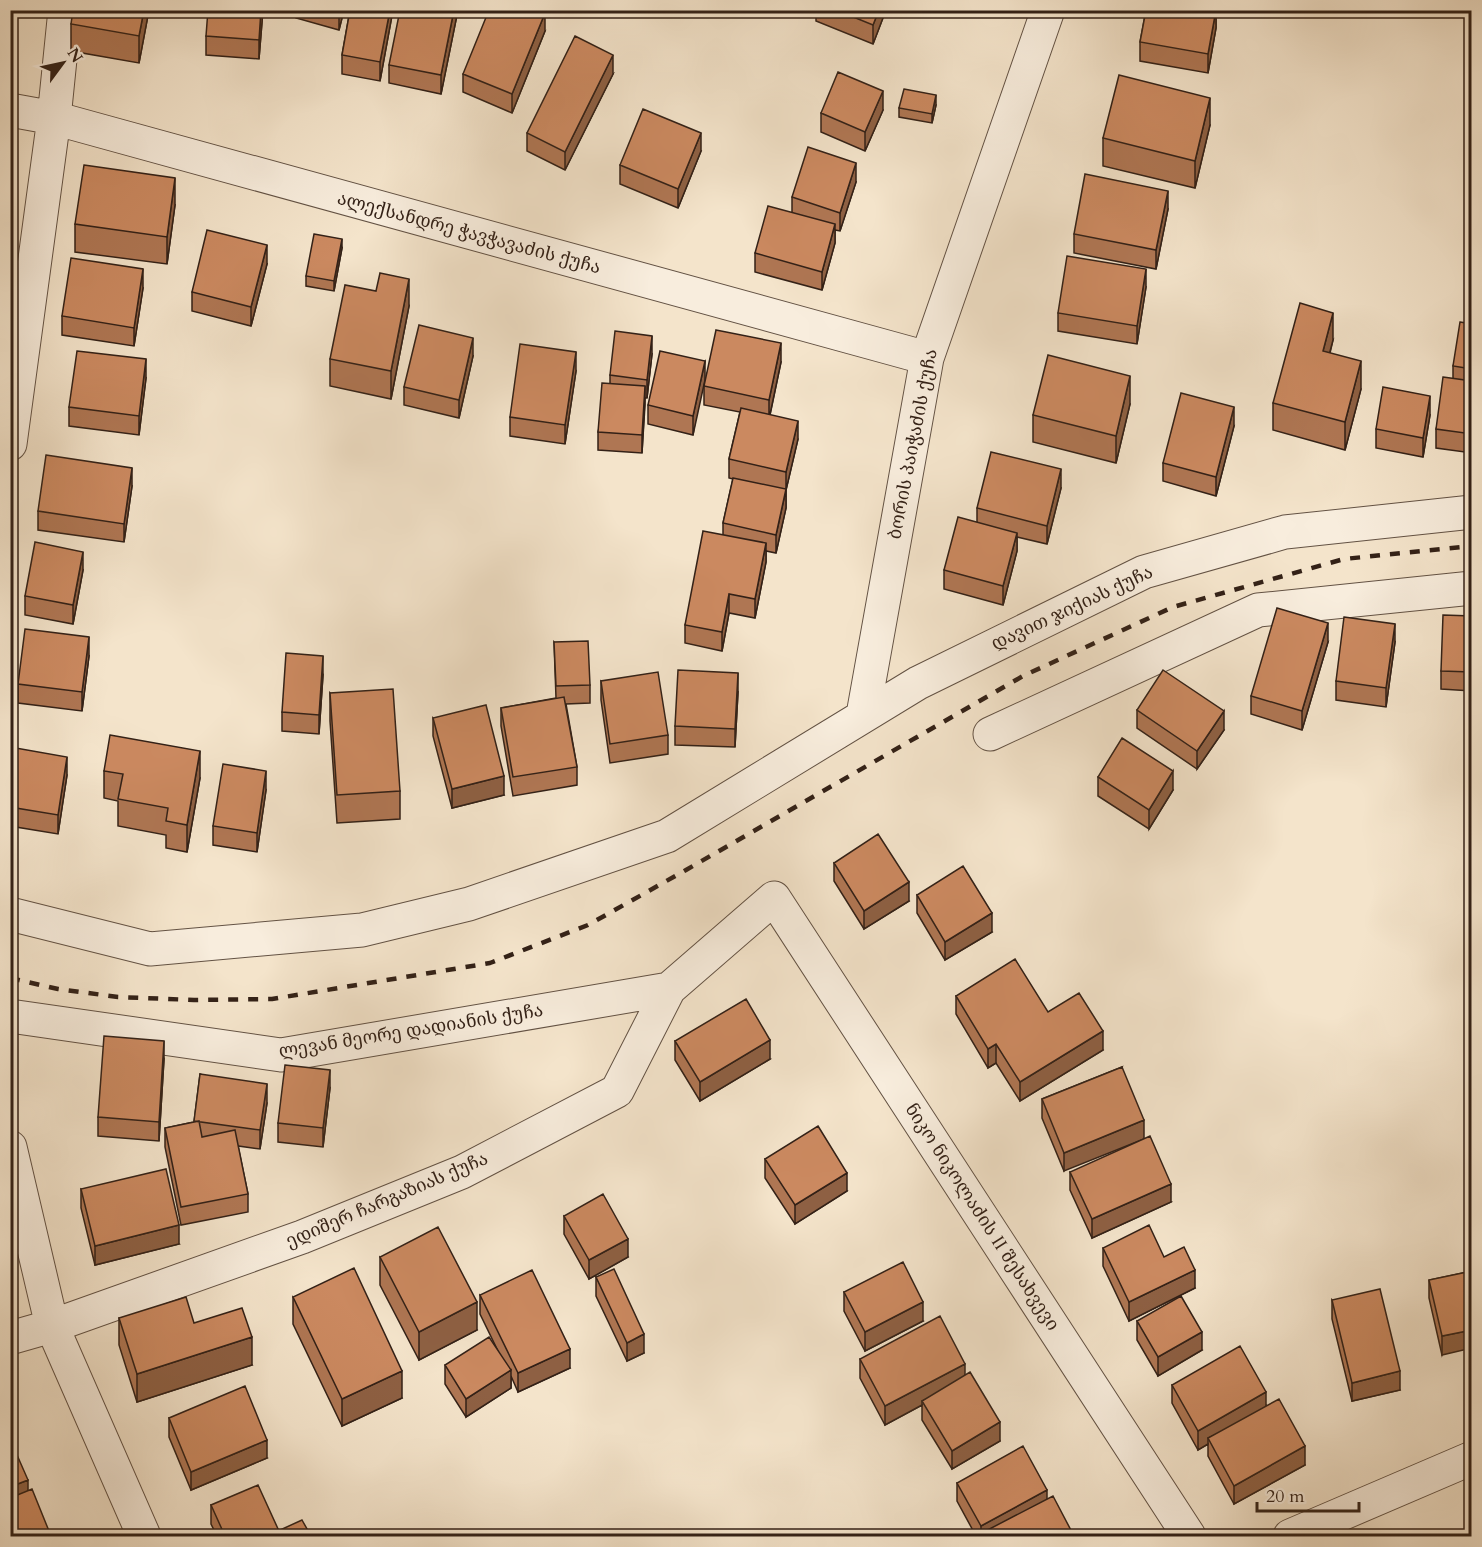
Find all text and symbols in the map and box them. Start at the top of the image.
north arrow [33,33,93,93]
text: N [62,44,88,67]
street label: ალექსანდრე ჭავჭავაძის ქუჩა [334,186,604,280]
street label: ბორის პაიჭაძის ქუჩა [882,347,944,541]
street label: დავით ჯიქიას ქუჩა [987,560,1157,656]
street label: ლევან მეორე დადიანის ქუჩა [277,998,545,1064]
street label: ნიკო ნიკოლაძის II შესახვევი [899,1098,1065,1336]
street label: ედიშერ ჩარგაზიას ქუჩა [282,1146,492,1254]
scale bar [1257,1475,1359,1513]
text: 20 m [1266,1484,1305,1509]

